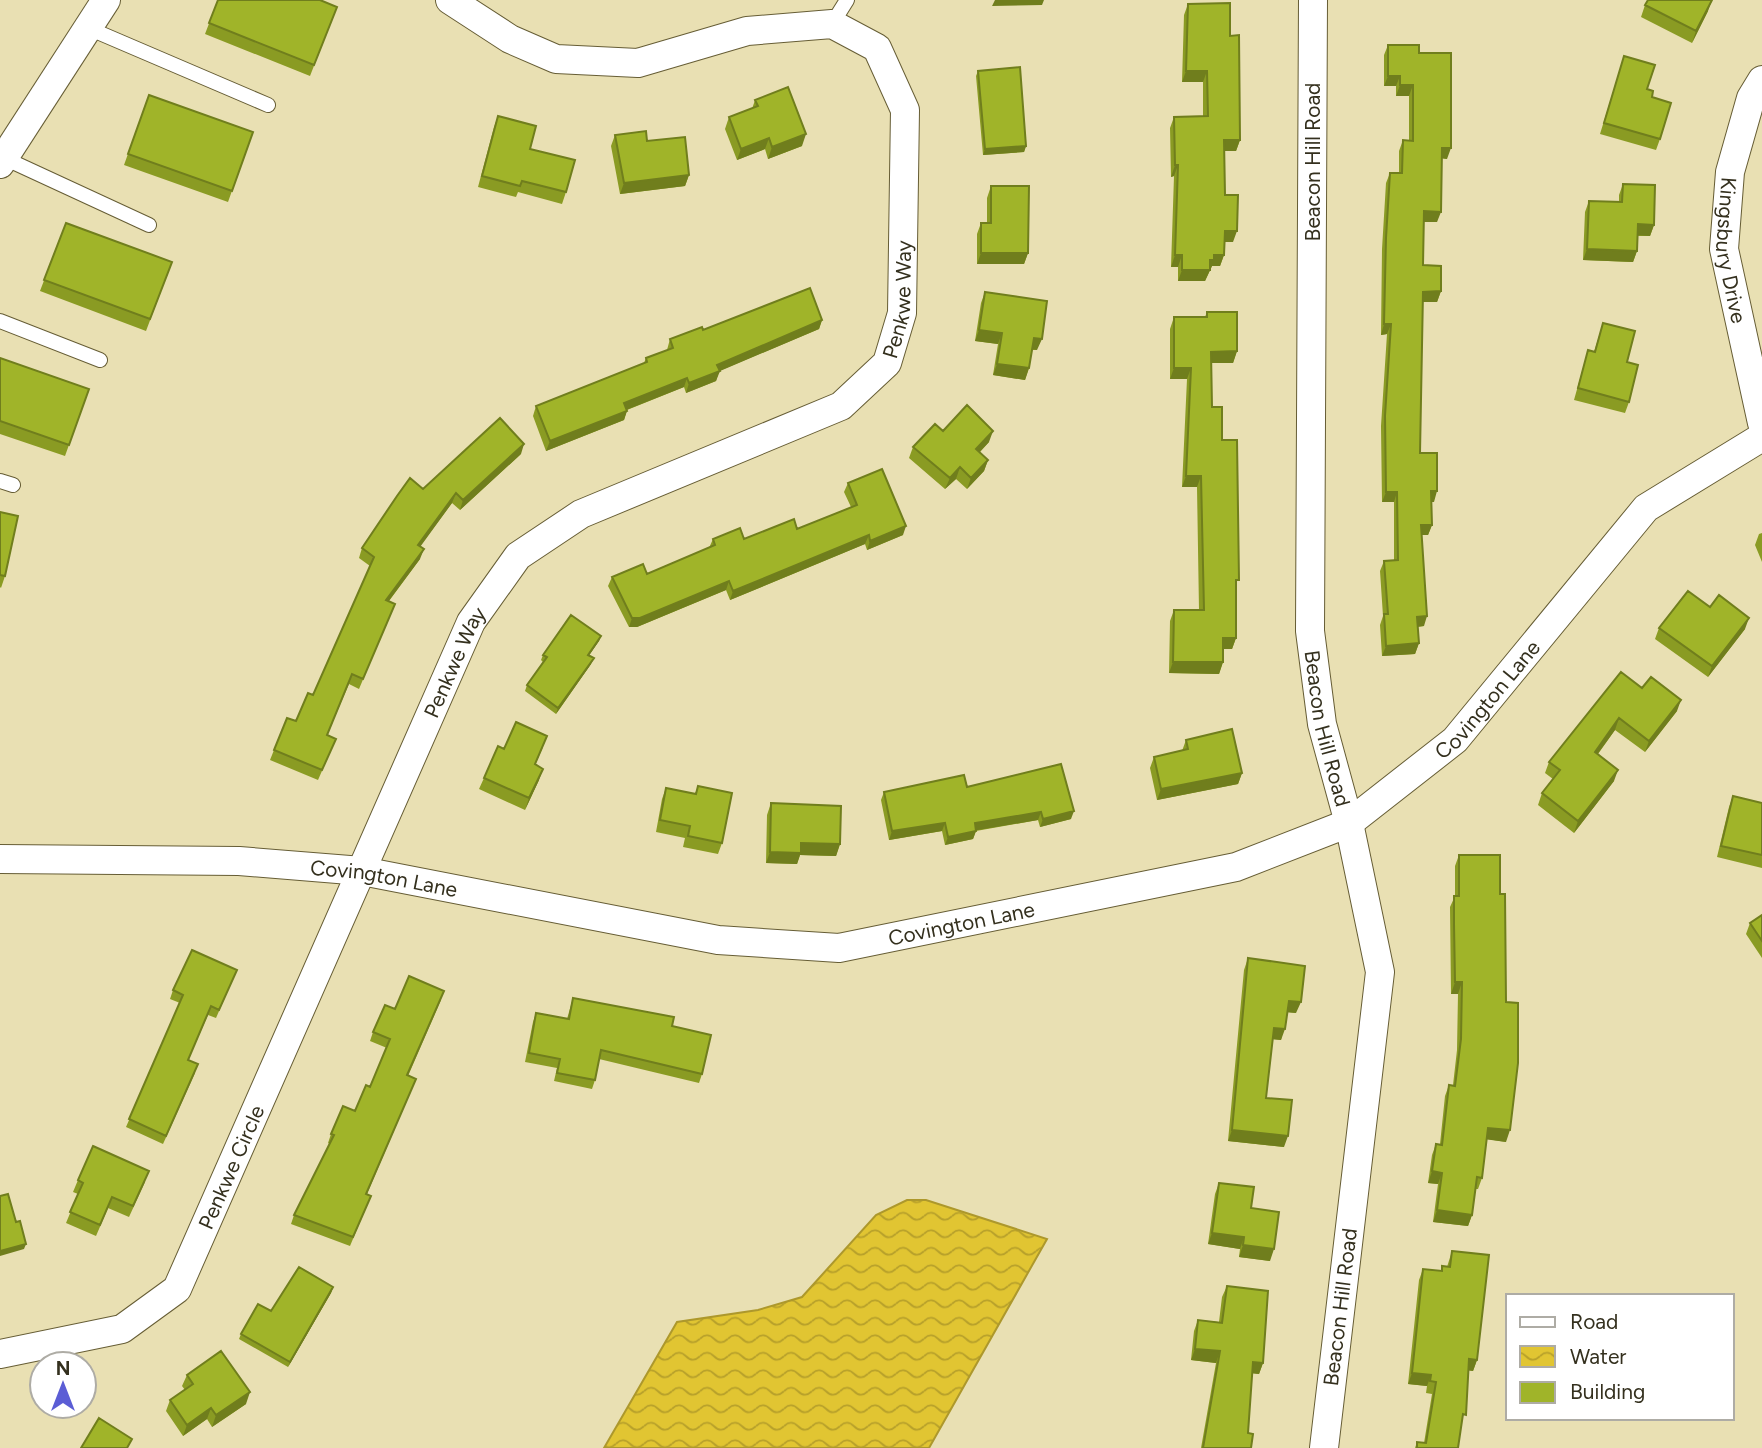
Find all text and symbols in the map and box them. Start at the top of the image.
street label: Beacon Hill Road [1300,83,1325,241]
street label: Kingsbury Drive [1711,176,1752,325]
street label: Penkwe Way [877,240,916,361]
street label: Penkwe Way [418,602,491,721]
street label: Covington Lane [1429,635,1545,764]
street label: Beacon Hill Road [1300,649,1356,809]
street label: Covington Lane [309,854,460,902]
street label: Covington Lane [886,896,1037,950]
street label: Penkwe Circle [193,1101,269,1233]
street label: Beacon Hill Road [1318,1227,1362,1387]
legend [1506,1294,1734,1420]
text: Road [1570,1309,1618,1334]
text: Water [1570,1344,1626,1369]
north arrow [28,1350,98,1420]
text: N [56,1357,70,1380]
text: Building [1570,1379,1645,1404]

